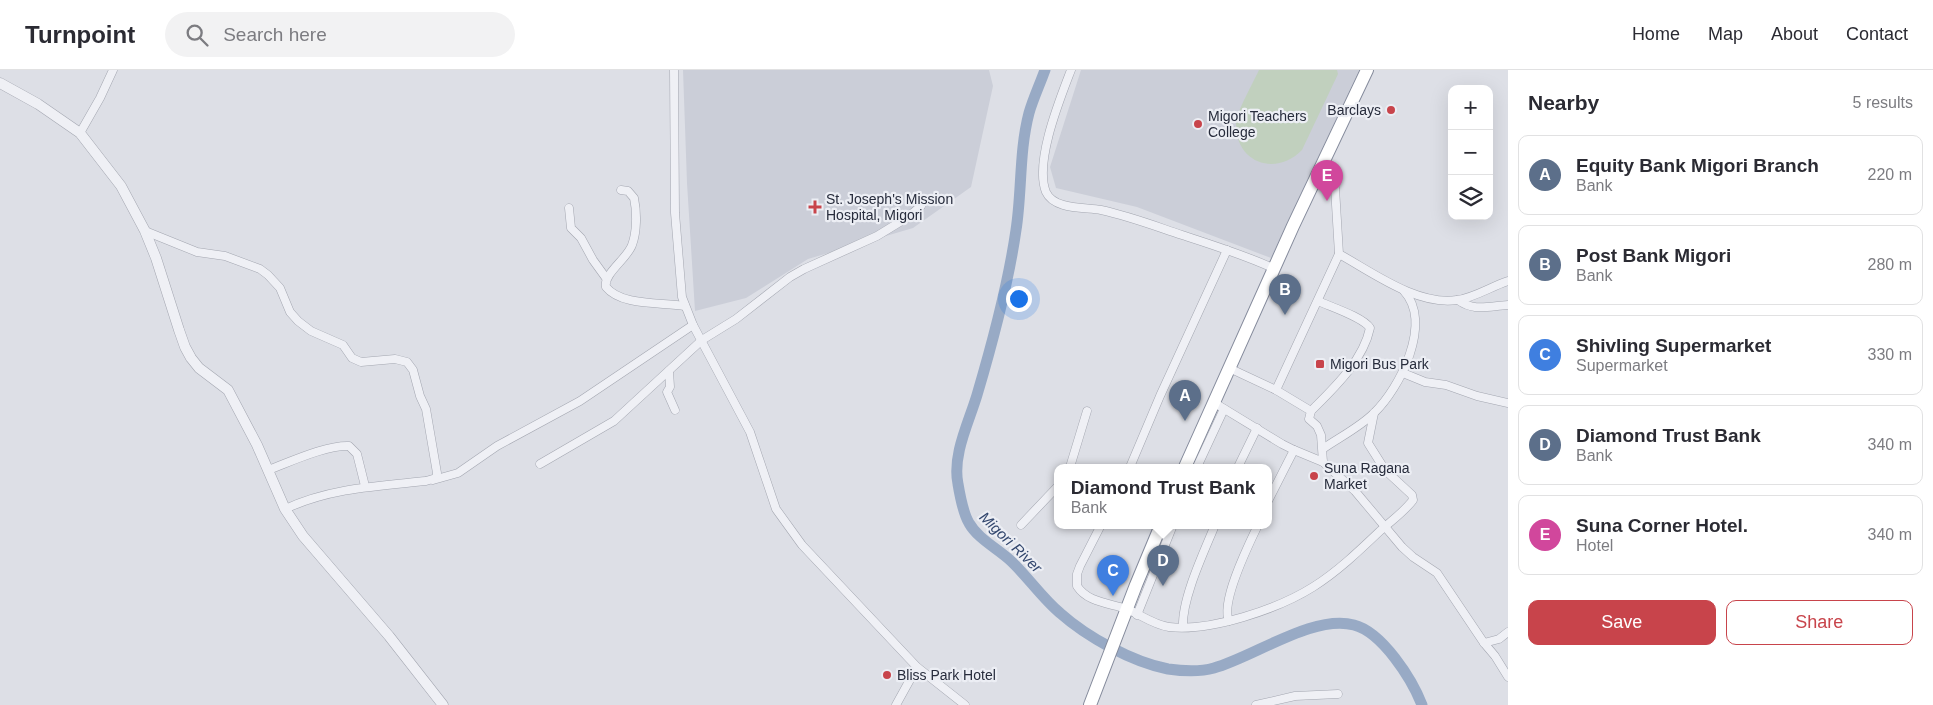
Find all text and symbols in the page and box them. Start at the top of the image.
search box [165,12,515,57]
text: Turnpoint [25,21,135,48]
icon: search [183,21,211,49]
text: Search here [223,24,327,45]
text: Home [1632,24,1680,44]
text: Map [1708,24,1743,44]
text: About [1771,24,1818,44]
text: Contact [1846,24,1908,44]
map controls [1448,85,1493,220]
button: + [1448,85,1493,130]
text: Nearby [1528,91,1599,114]
text: 5 results [1853,94,1913,111]
place label: Barclays [1327,102,1381,118]
marker: Barclays [1385,104,1397,116]
place label: Migori Teachers College [1208,108,1307,140]
marker: Migori Teachers College [1192,118,1204,130]
button: − [1448,130,1493,175]
text: Equity Bank Migori Branch [1576,155,1819,176]
pin: E [1311,160,1343,201]
text: A [1539,166,1551,183]
text: 220 m [1868,166,1912,183]
button: layers [1448,175,1493,220]
text: Bank [1576,177,1612,194]
place label: St. Joseph's Mission Hospital, Migori [826,191,953,223]
marker: St. Joseph's Mission Hospital, Migori [808,200,822,214]
text: Post Bank Migori [1576,245,1731,266]
text: B [1539,256,1551,273]
text: 280 m [1868,256,1912,273]
text: Bank [1576,267,1612,284]
pin: B [1269,274,1301,315]
your location [1006,286,1032,312]
text: Shivling Supermarket [1576,335,1771,356]
text: C [1539,346,1551,363]
text: 330 m [1868,346,1912,363]
place label: Migori Bus Park [1330,356,1430,372]
text: Supermarket [1576,357,1668,374]
marker: Migori Bus Park [1314,358,1326,370]
pin: A [1169,380,1201,421]
text: Diamond Trust Bank [1576,425,1761,446]
text: D [1539,436,1551,453]
text: 340 m [1868,436,1912,453]
text: Bank [1576,447,1612,464]
place label: Suna Ragana Market [1324,460,1410,492]
popup [1054,464,1272,529]
marker: Suna Ragana Market [1308,470,1320,482]
text: Diamond Trust Bank [1071,477,1255,498]
text: Bank [1071,499,1107,516]
water label: Migori River [976,508,1046,577]
text: Suna Corner Hotel. [1576,515,1748,536]
text: E [1540,526,1550,543]
text: 340 m [1868,526,1912,543]
text: Hotel [1576,537,1613,554]
pin: D [1147,545,1179,586]
pin: C [1097,555,1129,596]
button: Save [1528,600,1716,645]
button: Share [1726,600,1913,645]
place label: Bliss Park Hotel [897,667,996,683]
marker: Bliss Park Hotel [881,669,893,681]

